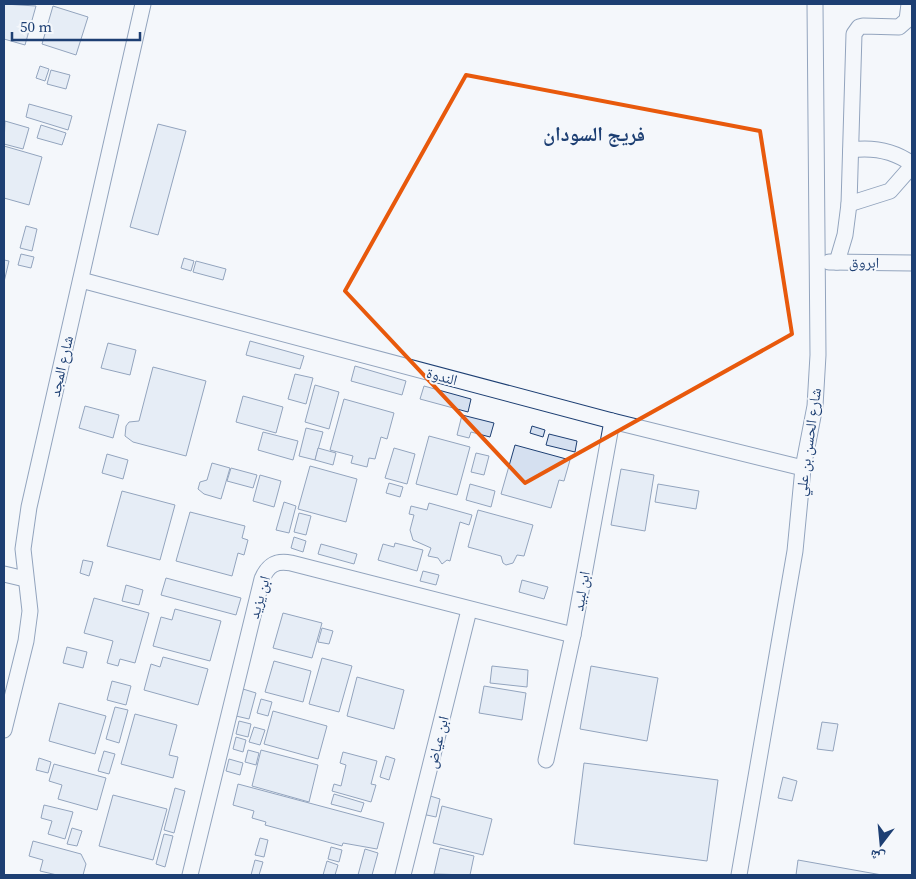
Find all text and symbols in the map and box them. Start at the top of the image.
scale bar [12,10,140,42]
text: 50 m [20,16,52,37]
district label: فريج السودان [543,120,645,148]
street label: ابروق [849,251,879,273]
street label: شارع المجد [44,333,78,399]
street label: الندوة [424,362,460,390]
street label: شارع الحسن بن علي [790,386,828,498]
street label: ابن لبيد [567,569,595,613]
street label: ابن يزيد [243,573,275,621]
street label: ابن عياض [420,714,454,770]
north arrow [856,819,906,869]
text: ش [867,845,887,868]

